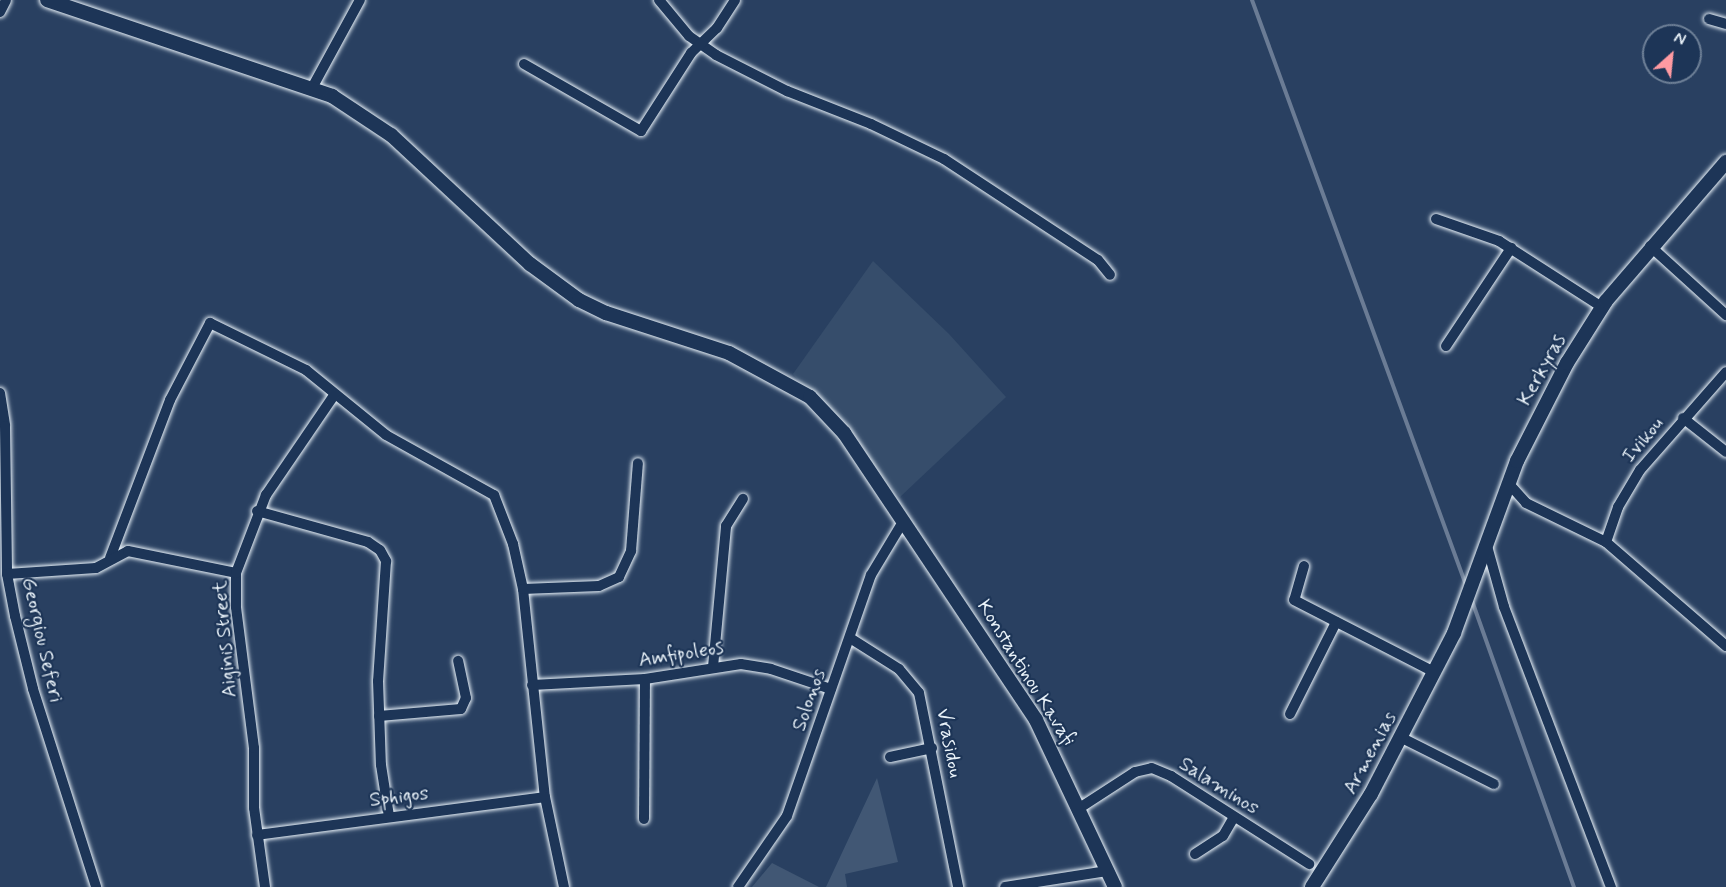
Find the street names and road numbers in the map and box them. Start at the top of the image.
street label: Kerkyras [1513,330,1571,410]
street label: Ivikou [1617,412,1669,468]
street label: Georgiou Seferi [16,575,68,705]
street label: Aiginis Street [208,580,242,698]
street label: Konstantinou Kavafi [972,597,1080,749]
street label: Amfipoleos [637,635,725,673]
street label: Solonos [787,666,831,734]
street label: Vrasidou [931,706,967,780]
street label: Armenias [1338,708,1402,798]
street label: Salaminos [1175,752,1263,820]
street label: Sphigos [368,781,430,813]

